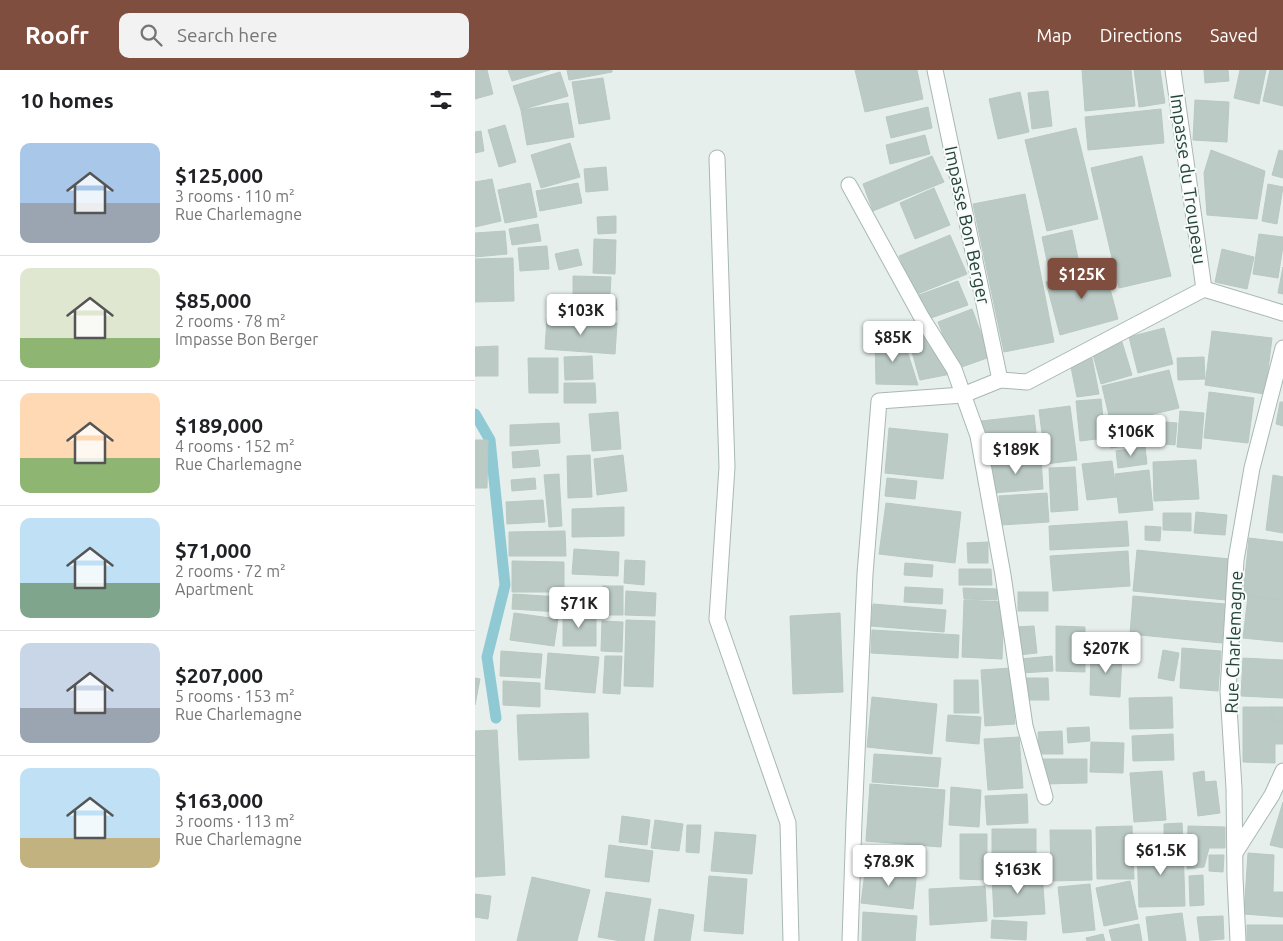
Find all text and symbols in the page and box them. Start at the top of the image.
search box [119,13,469,58]
icon: search [137,21,165,49]
text: Roofr [25,22,89,49]
text: Search here [177,24,277,46]
text: Map [1036,25,1072,45]
text: Directions [1100,25,1182,45]
text: Saved [1210,25,1258,45]
icon: filters [427,86,455,114]
text: 10 homes [20,88,114,112]
street label: Impasse du Troupeau [1167,93,1211,265]
street label: Impasse Bon Berger [941,144,995,306]
icon: home [60,163,120,223]
text: $125,000 [175,163,263,187]
text: 3 rooms · 110 m² [175,187,295,205]
text: Rue Charlemagne [175,205,302,223]
pin: $125K [1047,258,1117,300]
text: $125K [1059,265,1105,283]
icon: home [60,288,120,348]
text: $85,000 [175,288,251,312]
pin: $103K [546,294,616,336]
text: $103K [558,301,604,319]
text: 2 rooms · 78 m² [175,312,286,330]
pin: $85K [863,320,923,363]
text: $85K [874,328,912,346]
text: Impasse Bon Berger [175,330,318,348]
icon: home [60,413,120,473]
text: $189,000 [175,413,263,437]
pin: $106K [1096,414,1166,457]
text: $106K [1108,422,1154,440]
pin: $189K [981,432,1051,475]
text: 4 rooms · 152 m² [175,437,295,455]
text: $189K [993,440,1039,458]
text: Rue Charlemagne [175,455,302,473]
icon: home [60,538,120,598]
text: $71,000 [175,538,251,562]
text: 2 rooms · 72 m² [175,562,286,580]
street label: Rue Charlemagne [1221,570,1245,714]
text: Apartment [175,580,253,598]
pin: $71K [549,586,609,629]
text: $71K [560,594,598,612]
pin: $207K [1071,632,1141,674]
text: $207K [1083,639,1129,657]
icon: home [60,663,120,723]
text: $207,000 [175,663,263,687]
text: 5 rooms · 153 m² [175,687,295,705]
text: Rue Charlemagne [175,705,302,723]
icon: home [60,788,120,848]
text: $163,000 [175,788,263,812]
text: 3 rooms · 113 m² [175,812,295,830]
text: Rue Charlemagne [175,830,302,848]
pin: $61.5K [1120,834,1202,876]
text: $61.5K [1136,841,1186,859]
pin: $78.9K [848,844,930,887]
text: $78.9K [864,852,914,870]
pin: $163K [983,852,1053,895]
text: $163K [995,860,1041,878]

